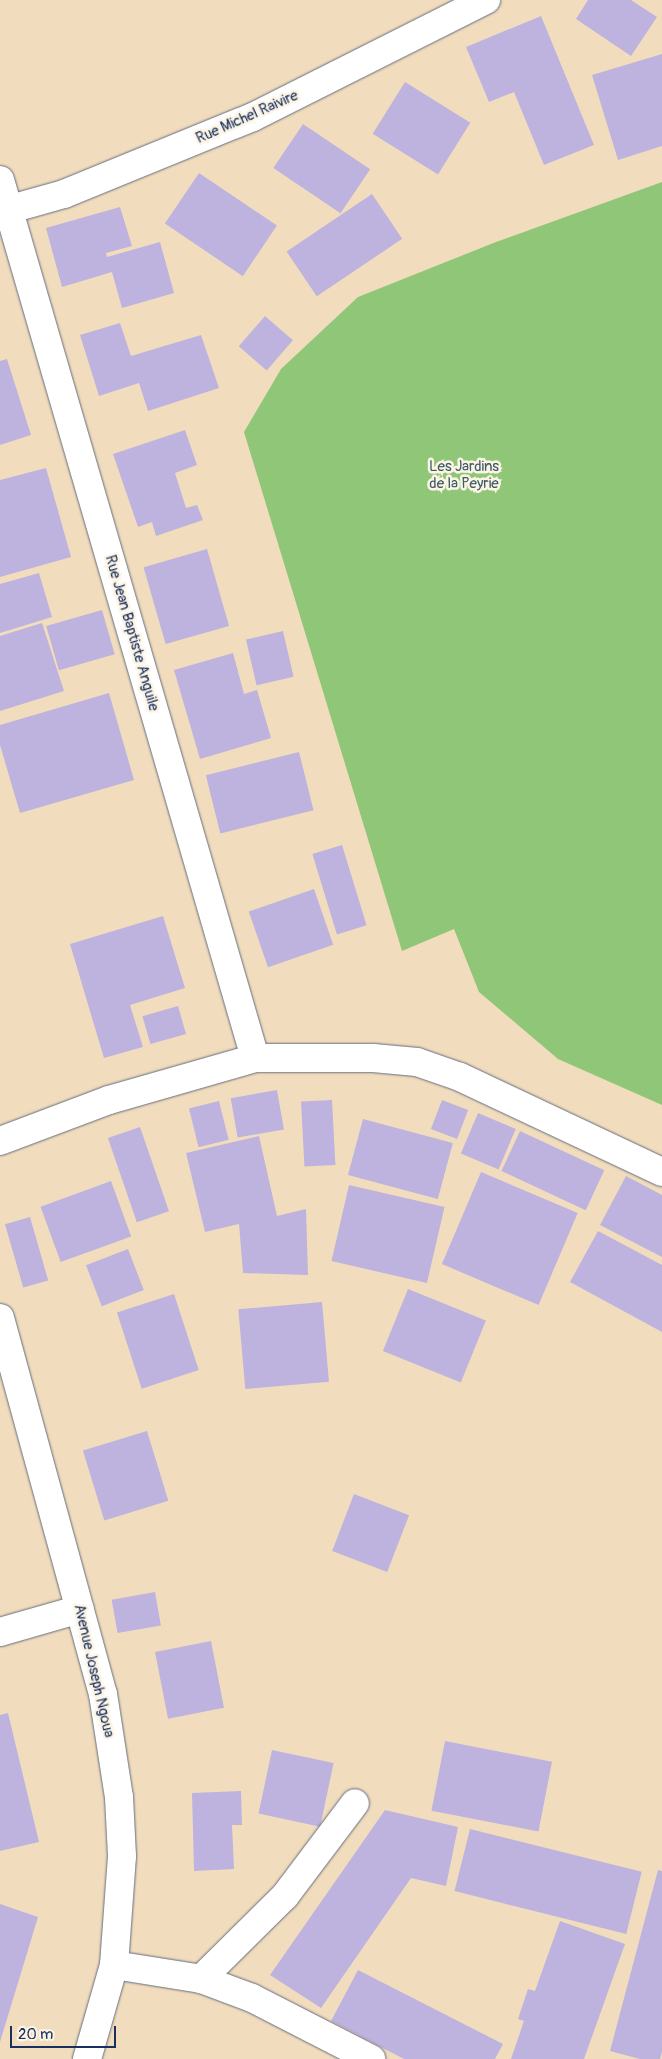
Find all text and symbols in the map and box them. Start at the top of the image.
street label: Rue Michel Raivire [193,86,301,148]
park label: Les Jardins de la Peyrie [429,457,499,492]
street label: Rue Jean Baptiste Anguile [101,553,163,713]
street label: Avenue Joseph Ngoua [70,1603,118,1739]
scale bar [12,2016,119,2048]
text: 20 m [18,2025,53,2044]

